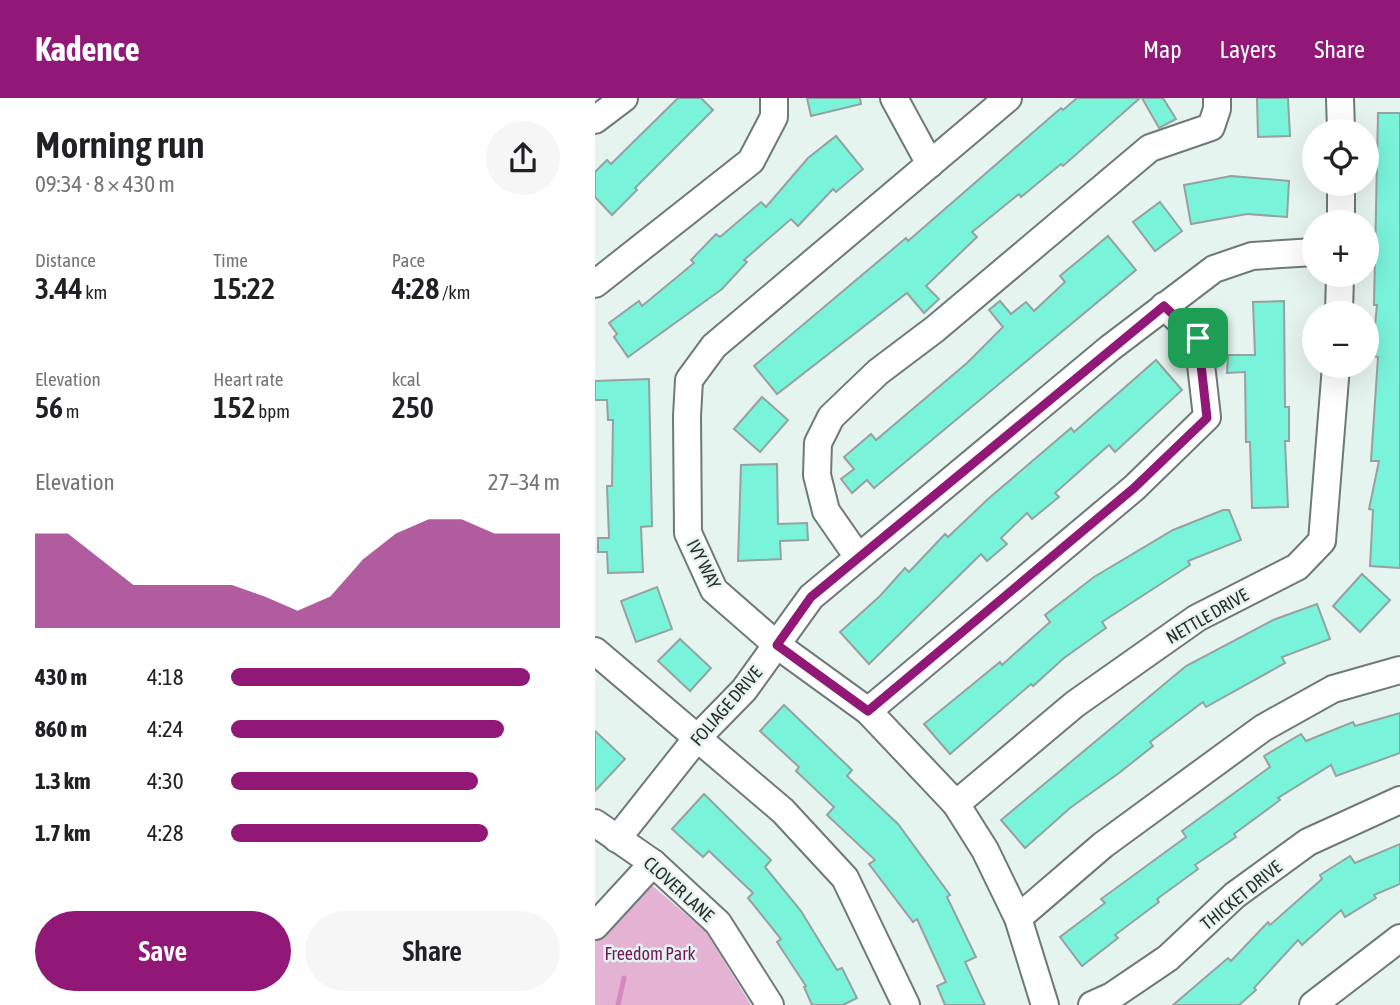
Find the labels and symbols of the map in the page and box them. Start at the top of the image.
pin [1168,308,1228,368]
street label: IVY WAY [683,536,725,592]
street label: NETTLE DRIVE [1162,584,1252,648]
street label: FOLIAGE DRIVE [686,662,766,750]
street label: CLOVER LANE [640,852,719,926]
street label: THICKET DRIVE [1196,856,1286,934]
park label: Freedom Park [605,943,695,964]

